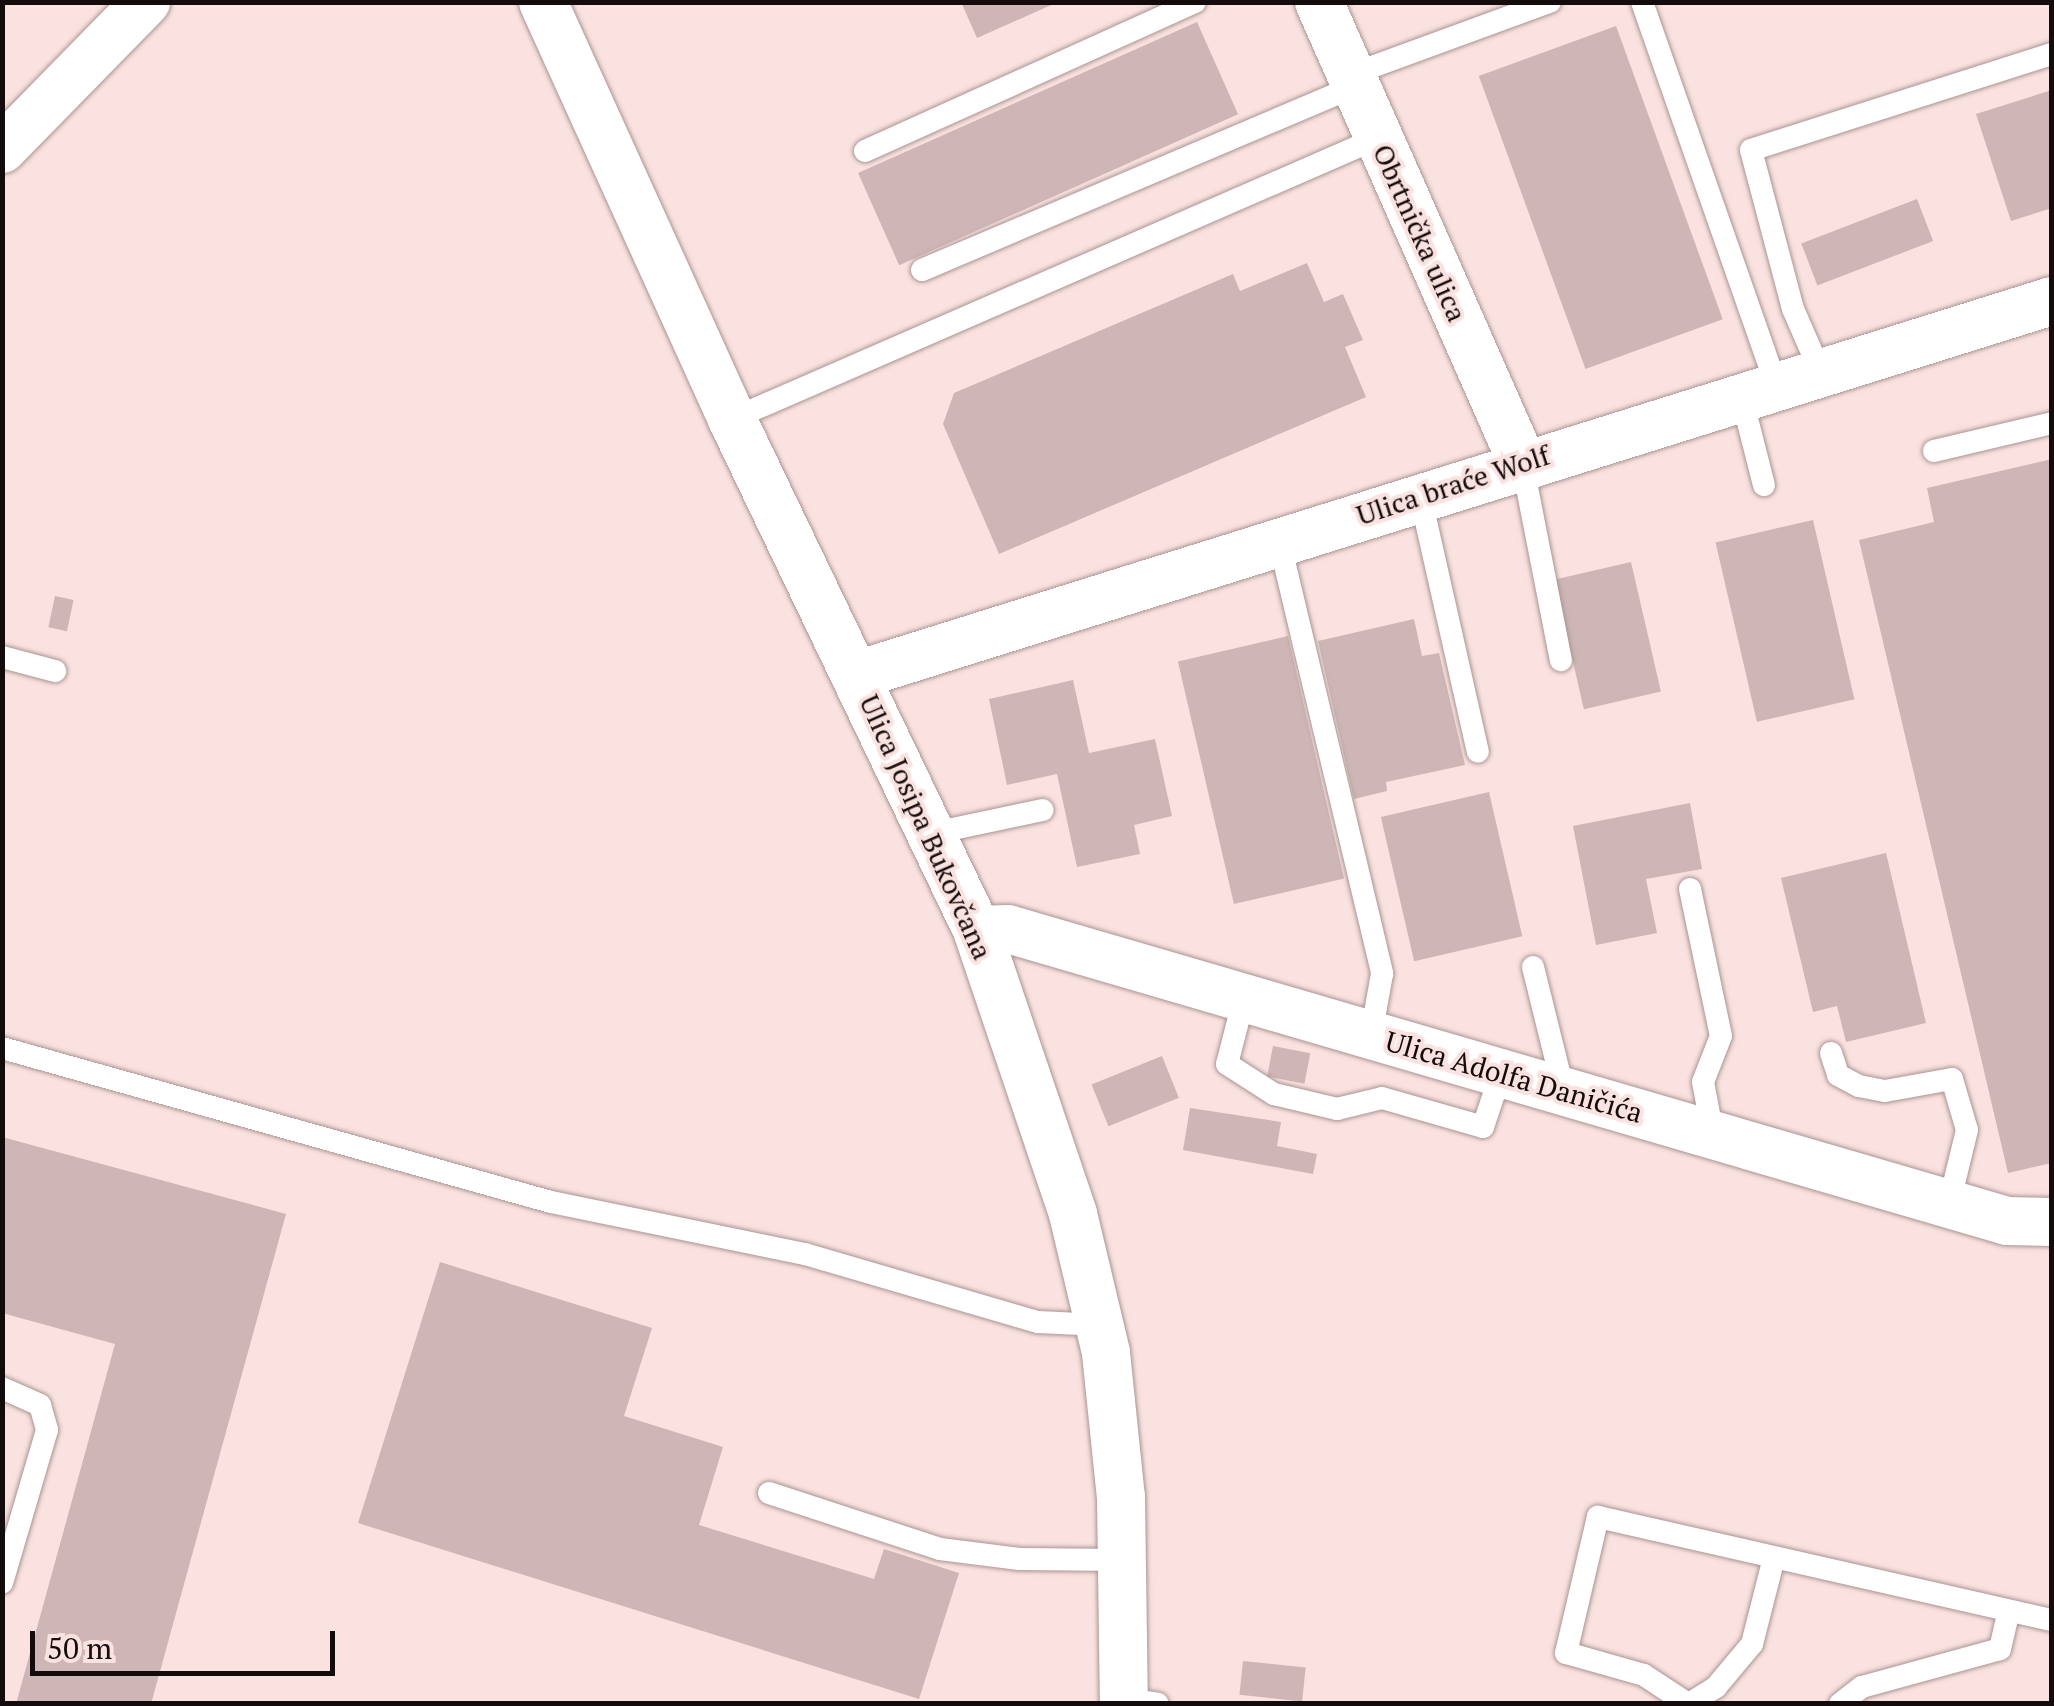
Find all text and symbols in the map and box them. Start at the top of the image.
street label: Obrtnička ulica [1366,139,1474,327]
street label: Ulica braće Wolf [1352,438,1554,532]
street label: Ulica Josipa Bukovčana [852,689,1000,965]
street label: Ulica Adolfa Daničića [1381,1024,1647,1130]
scale bar [35,1611,340,1673]
text: 50 m [47,1628,112,1668]

